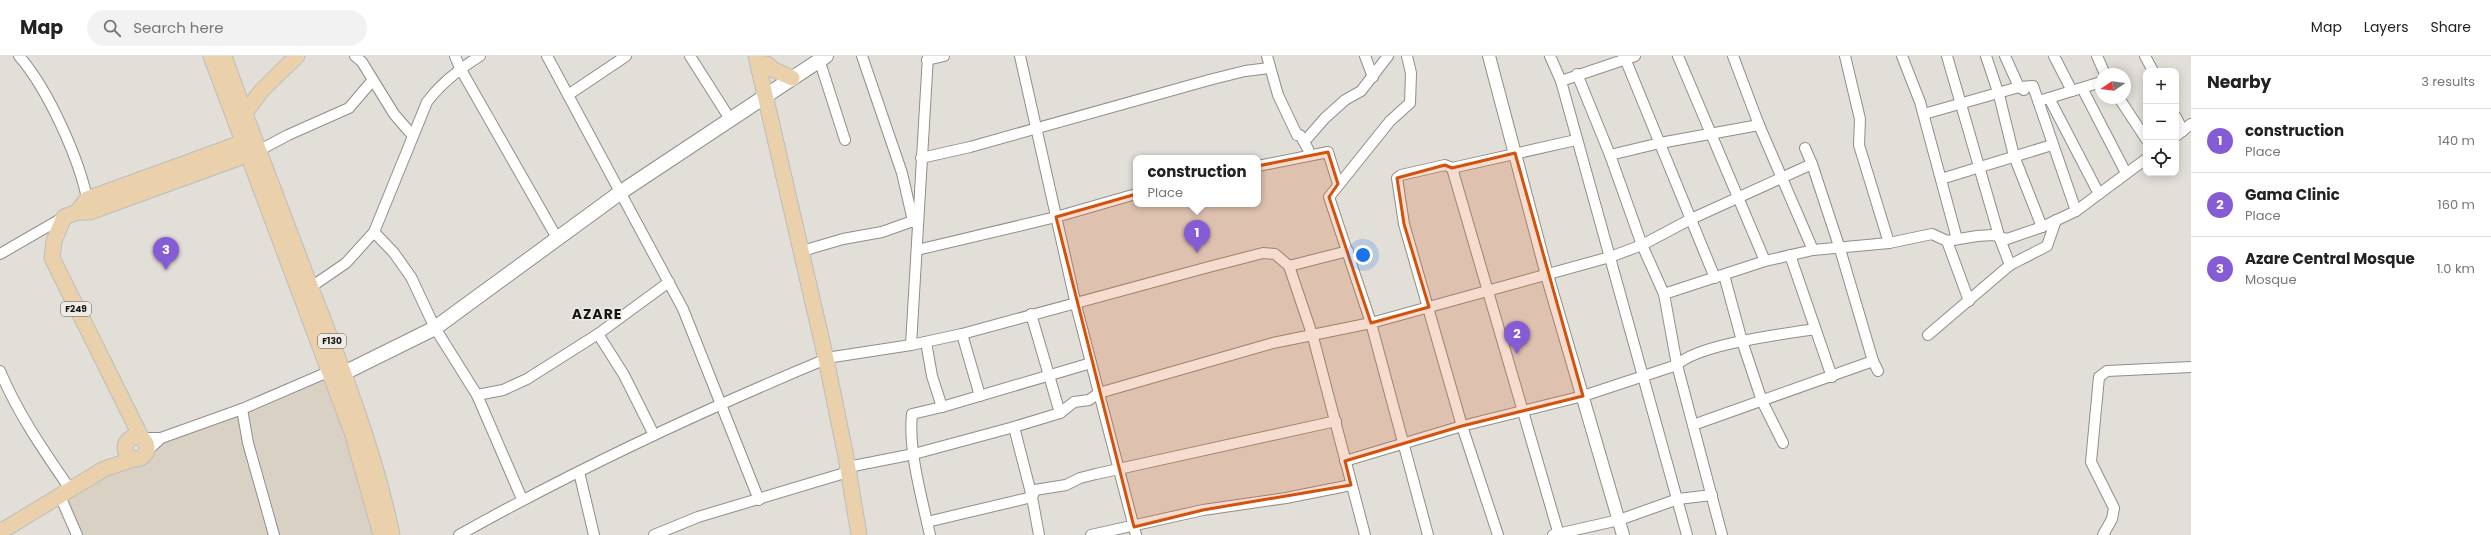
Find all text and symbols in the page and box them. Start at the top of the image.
search box [87,10,367,46]
text: Map [20,14,63,41]
icon: search [101,17,123,39]
text: Search here [133,17,224,38]
text: Map [2311,17,2342,37]
text: Layers [2364,17,2408,37]
text: Share [2430,17,2471,37]
north arrow [2095,68,2131,104]
map controls [2143,68,2179,176]
button: + [2143,68,2179,104]
text: Nearby [2207,70,2271,94]
text: 3 results [2421,72,2475,91]
button: − [2143,104,2179,140]
text: construction [2245,120,2344,141]
text: 1 [2218,131,2222,150]
text: 140 m [2438,131,2475,150]
button: locate [2143,140,2179,176]
text: Place [2245,142,2280,161]
popup [1133,155,1261,207]
text: construction [1148,161,1247,182]
text: Place [1148,183,1183,202]
text: Gama Clinic [2245,184,2340,205]
text: 2 [2216,195,2224,214]
text: 160 m [2438,195,2475,214]
text: Place [2245,206,2280,225]
pin: 1 [1184,220,1210,253]
pin: 3 [153,237,179,270]
your location [1353,245,1373,265]
text: Azare Central Mosque [2245,248,2415,269]
text: 3 [2216,259,2224,278]
text: 1.0 km [2436,259,2475,278]
text: Mosque [2245,270,2296,289]
road number: F249 [61,302,91,316]
district label: AZARE [572,304,622,324]
pin: 2 [1504,321,1530,354]
road number: F130 [318,334,346,348]

